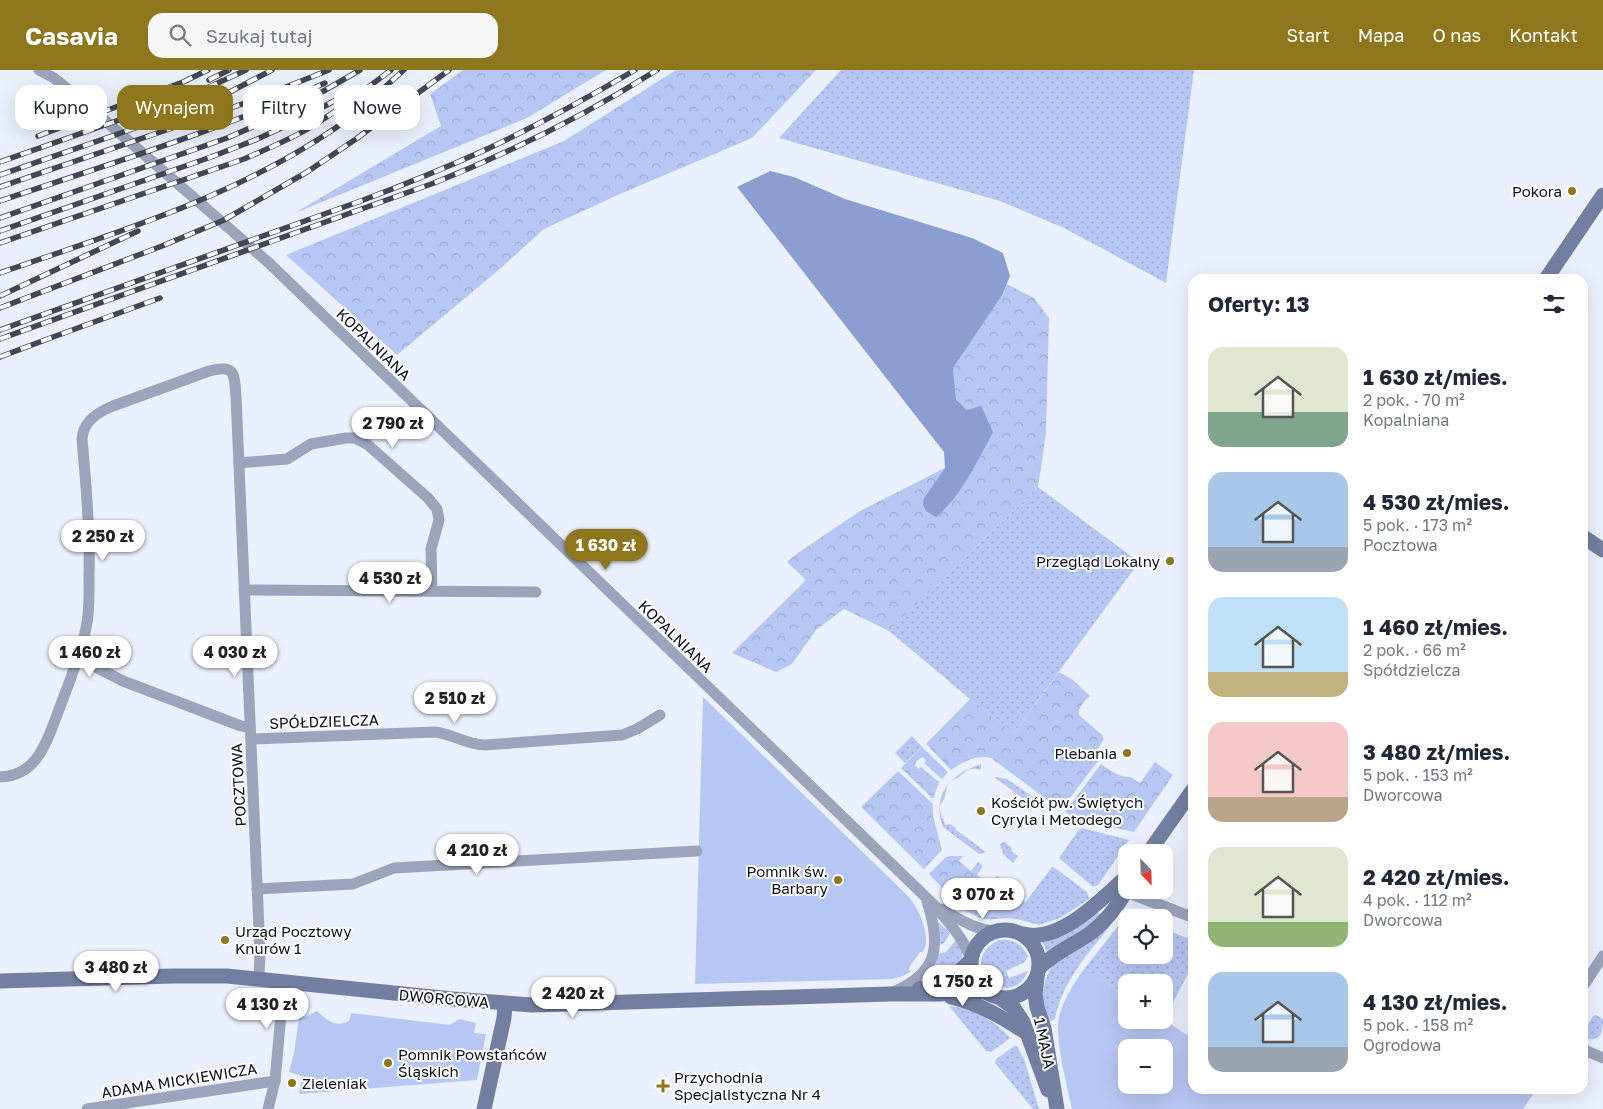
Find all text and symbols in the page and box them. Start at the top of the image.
search box [148,13,498,58]
text: Casavia [25,21,118,50]
icon: search [166,21,194,49]
text: Szukaj tutaj [206,24,313,47]
text: Start [1287,24,1330,46]
text: Mapa [1358,24,1405,46]
text: O nas [1433,24,1481,46]
text: Kontakt [1509,24,1578,46]
chip: Kupno [15,85,107,130]
chip: Wynajem [117,85,233,130]
chip: Filtry [243,85,324,130]
chip: Nowe [334,85,420,130]
place label: Pokora [1512,182,1562,200]
marker: Pokora [1566,185,1578,197]
icon: filters [1540,290,1568,318]
text: Oferty: 13 [1208,291,1310,317]
street label: KOPALNIANA [333,304,415,384]
text: 1 630 zł/mies. [1363,364,1508,390]
icon: home [1248,367,1308,427]
text: 2 pok. · 70 m² [1363,390,1465,410]
pin: 2 790 zł [341,406,445,449]
text: Kopalniana [1363,410,1449,430]
text: 2 790 zł [362,413,424,433]
text: 4 530 zł/mies. [1363,489,1510,515]
icon: home [1248,492,1308,552]
text: 5 pok. · 173 m² [1363,515,1472,535]
pin: 2 250 zł [51,520,155,562]
text: 2 250 zł [72,526,134,546]
pin: 1 630 zł [554,528,658,571]
text: 1 630 zł [576,535,636,555]
text: Pocztowa [1363,535,1438,555]
place label: Przegląd Lokalny [1036,552,1161,570]
marker: Przegląd Lokalny [1164,555,1176,567]
pin: 4 530 zł [338,562,442,604]
text: 4 530 zł [359,568,421,588]
street label: KOPALNIANA [635,596,717,676]
text: 1 460 zł/mies. [1363,614,1508,640]
icon: home [1248,617,1308,677]
pin: 1 460 zł [38,636,142,678]
pin: 4 030 zł [183,636,287,678]
text: 2 pok. · 66 m² [1363,640,1466,660]
text: 1 460 zł [60,642,120,662]
text: 4 030 zł [204,642,266,662]
text: Spółdzielcza [1363,660,1461,680]
pin: 2 510 zł [403,682,507,724]
text: 2 510 zł [425,688,485,708]
street label: SPÓŁDZIELCZA [269,710,379,732]
text: 3 480 zł/mies. [1363,739,1510,765]
icon: home [1248,742,1308,802]
street label: POCZTOWA [227,743,249,827]
place label: Plebania [1054,744,1117,762]
marker: Plebania [1121,747,1133,759]
text: 5 pok. · 153 m² [1363,765,1473,785]
text: Dworcowa [1363,785,1443,805]
place label: Kościół pw. Świętych Cyryla i Metodego [991,793,1143,828]
marker: Kościół pw. Świętych Cyryla i Metodego [975,805,987,817]
pin: 4 210 zł [425,834,529,876]
text: 4 210 zł [447,840,507,860]
north arrow [1118,844,1172,899]
map controls [1118,844,1173,1094]
place label: Pomnik św. Barbary [747,862,829,897]
text: 2 420 zł/mies. [1363,864,1510,890]
icon: home [1248,867,1308,927]
marker: Pomnik św. Barbary [832,874,844,886]
pin: 3 070 zł [931,878,1035,920]
text: 3 070 zł [952,884,1014,904]
text: 4 pok. · 112 m² [1363,890,1472,910]
button: locate [1118,909,1173,964]
text: Dworcowa [1363,910,1443,930]
place label: Urząd Pocztowy Knurów 1 [235,922,352,957]
marker: Urząd Pocztowy Knurów 1 [219,934,231,946]
pin: 3 480 zł [64,950,168,993]
text: 3 480 zł [85,957,147,977]
pin: 1 750 zł [911,964,1015,1007]
text: 1 750 zł [933,971,993,991]
button: + [1118,974,1173,1029]
pin: 2 420 zł [521,976,625,1019]
text: 2 420 zł [542,983,604,1003]
street label: DWORCOWA [398,985,490,1011]
pin: 4 130 zł [215,988,319,1030]
text: 4 130 zł/mies. [1363,989,1508,1015]
icon: home [1248,992,1308,1052]
text: 4 130 zł [237,994,297,1014]
text: 5 pok. · 158 m² [1363,1015,1473,1035]
street label: 1 MAJA [1031,1016,1059,1070]
text: Ogrodowa [1363,1035,1441,1055]
button: − [1118,1039,1173,1094]
place label: Pomnik Powstańców Śląskich [398,1045,547,1080]
marker: Pomnik Powstańców Śląskich [382,1057,394,1069]
street label: ADAMA MICKIEWICZA [100,1059,258,1101]
place label: Przychodnia Specjalistyczna Nr 4 [674,1068,821,1103]
place label: Zieleniak [302,1074,368,1092]
marker: Zieleniak [286,1077,298,1089]
marker: Przychodnia Specjalistyczna Nr 4 [656,1079,670,1093]

